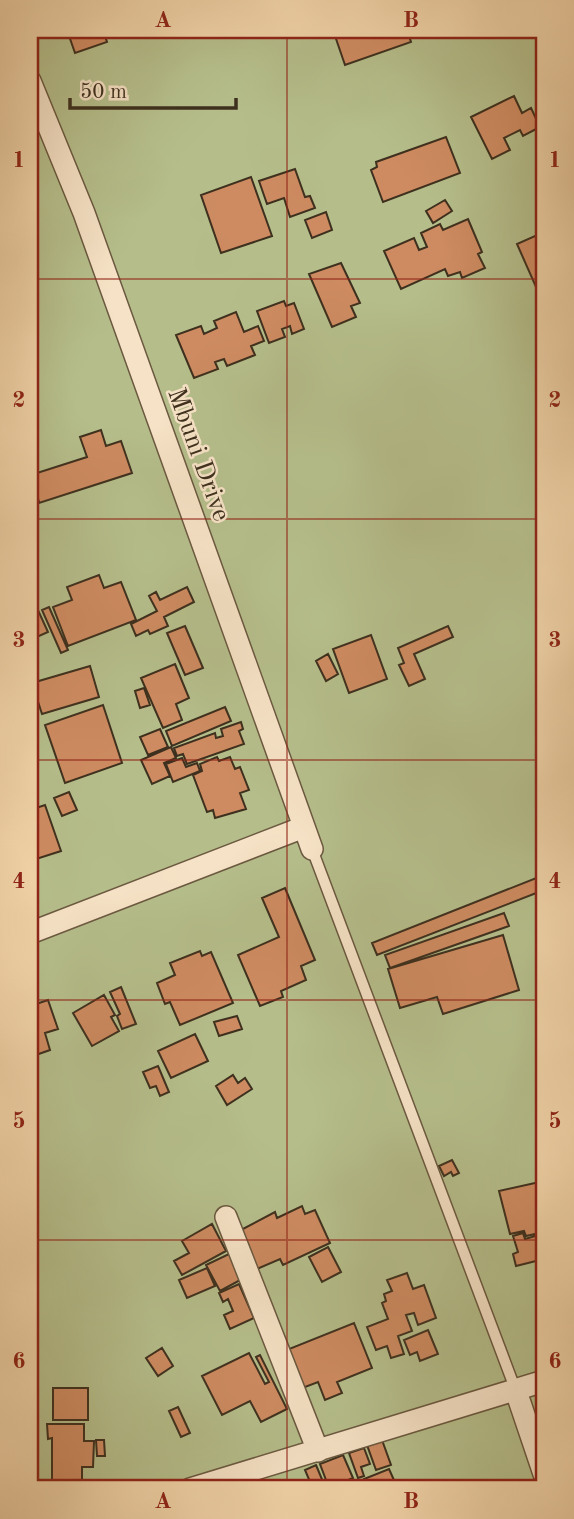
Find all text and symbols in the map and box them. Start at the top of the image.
text: A [154,9,172,32]
text: B [403,9,419,32]
scale bar [70,66,236,110]
text: 50 m [80,82,127,103]
text: 1 [12,149,26,172]
text: 1 [548,149,562,172]
street label: Mbuni Drive [162,385,234,525]
text: 2 [12,389,26,412]
text: 2 [548,389,562,412]
text: 3 [12,629,26,652]
text: 3 [548,629,562,652]
text: 4 [12,870,26,893]
text: 4 [548,870,562,893]
text: 5 [12,1110,26,1133]
text: 5 [548,1110,562,1133]
text: 6 [12,1350,26,1373]
text: 6 [548,1350,562,1373]
text: A [154,1490,172,1513]
text: B [403,1490,419,1513]

